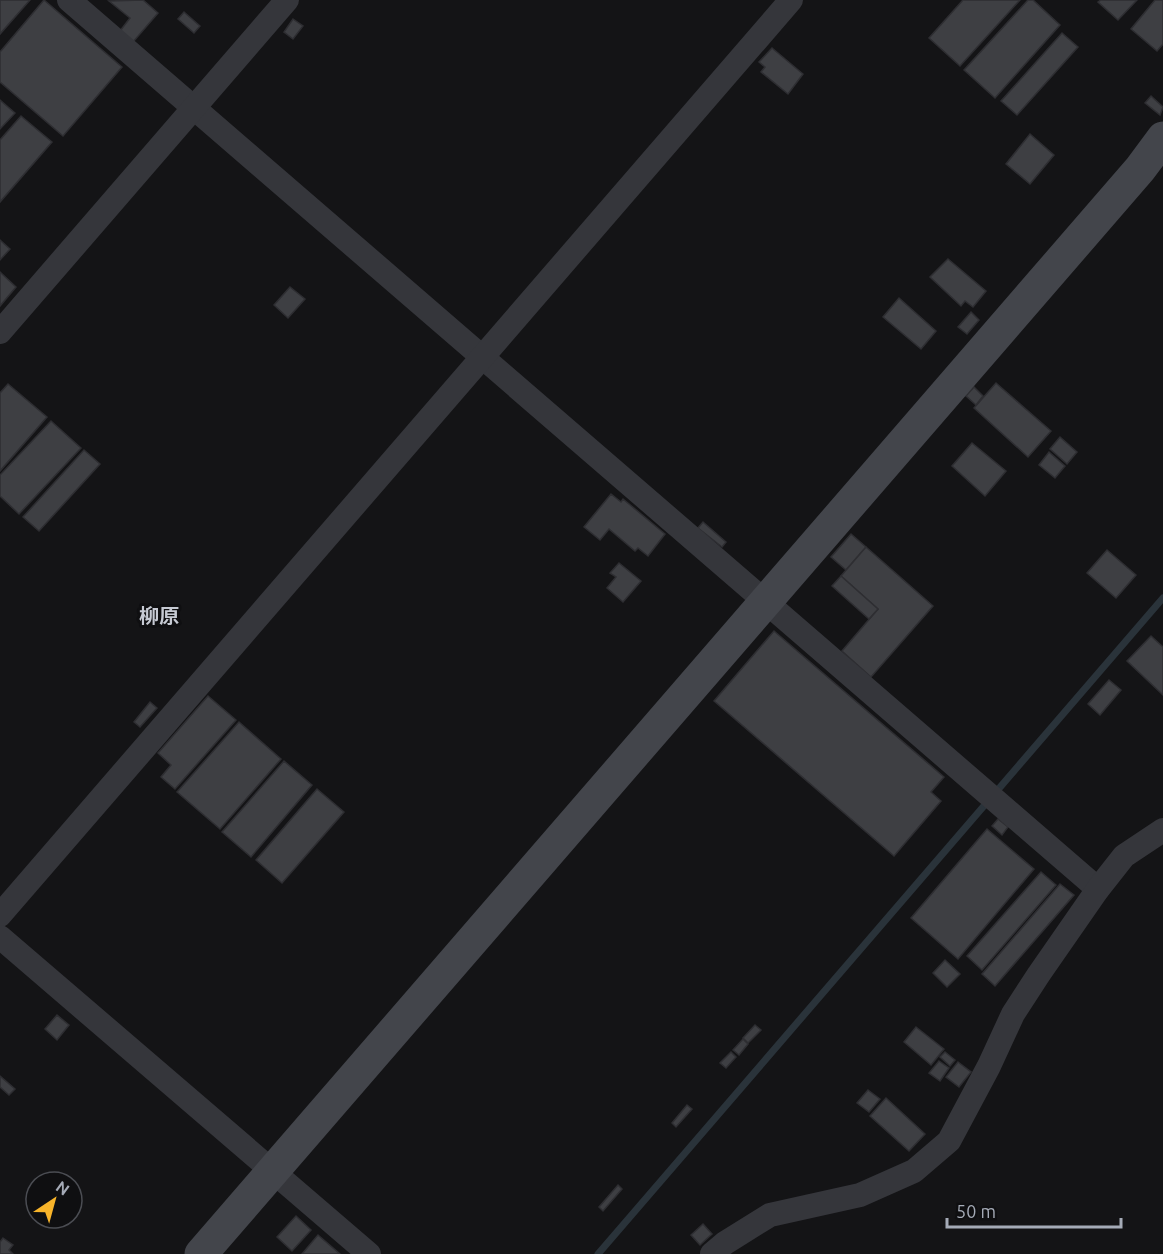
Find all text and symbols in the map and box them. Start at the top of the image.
district label: 柳原 [139,604,179,627]
north arrow [24,1170,84,1230]
text: N [53,1177,73,1199]
scale bar [947,1191,1121,1229]
text: 50 m [956,1201,996,1221]

